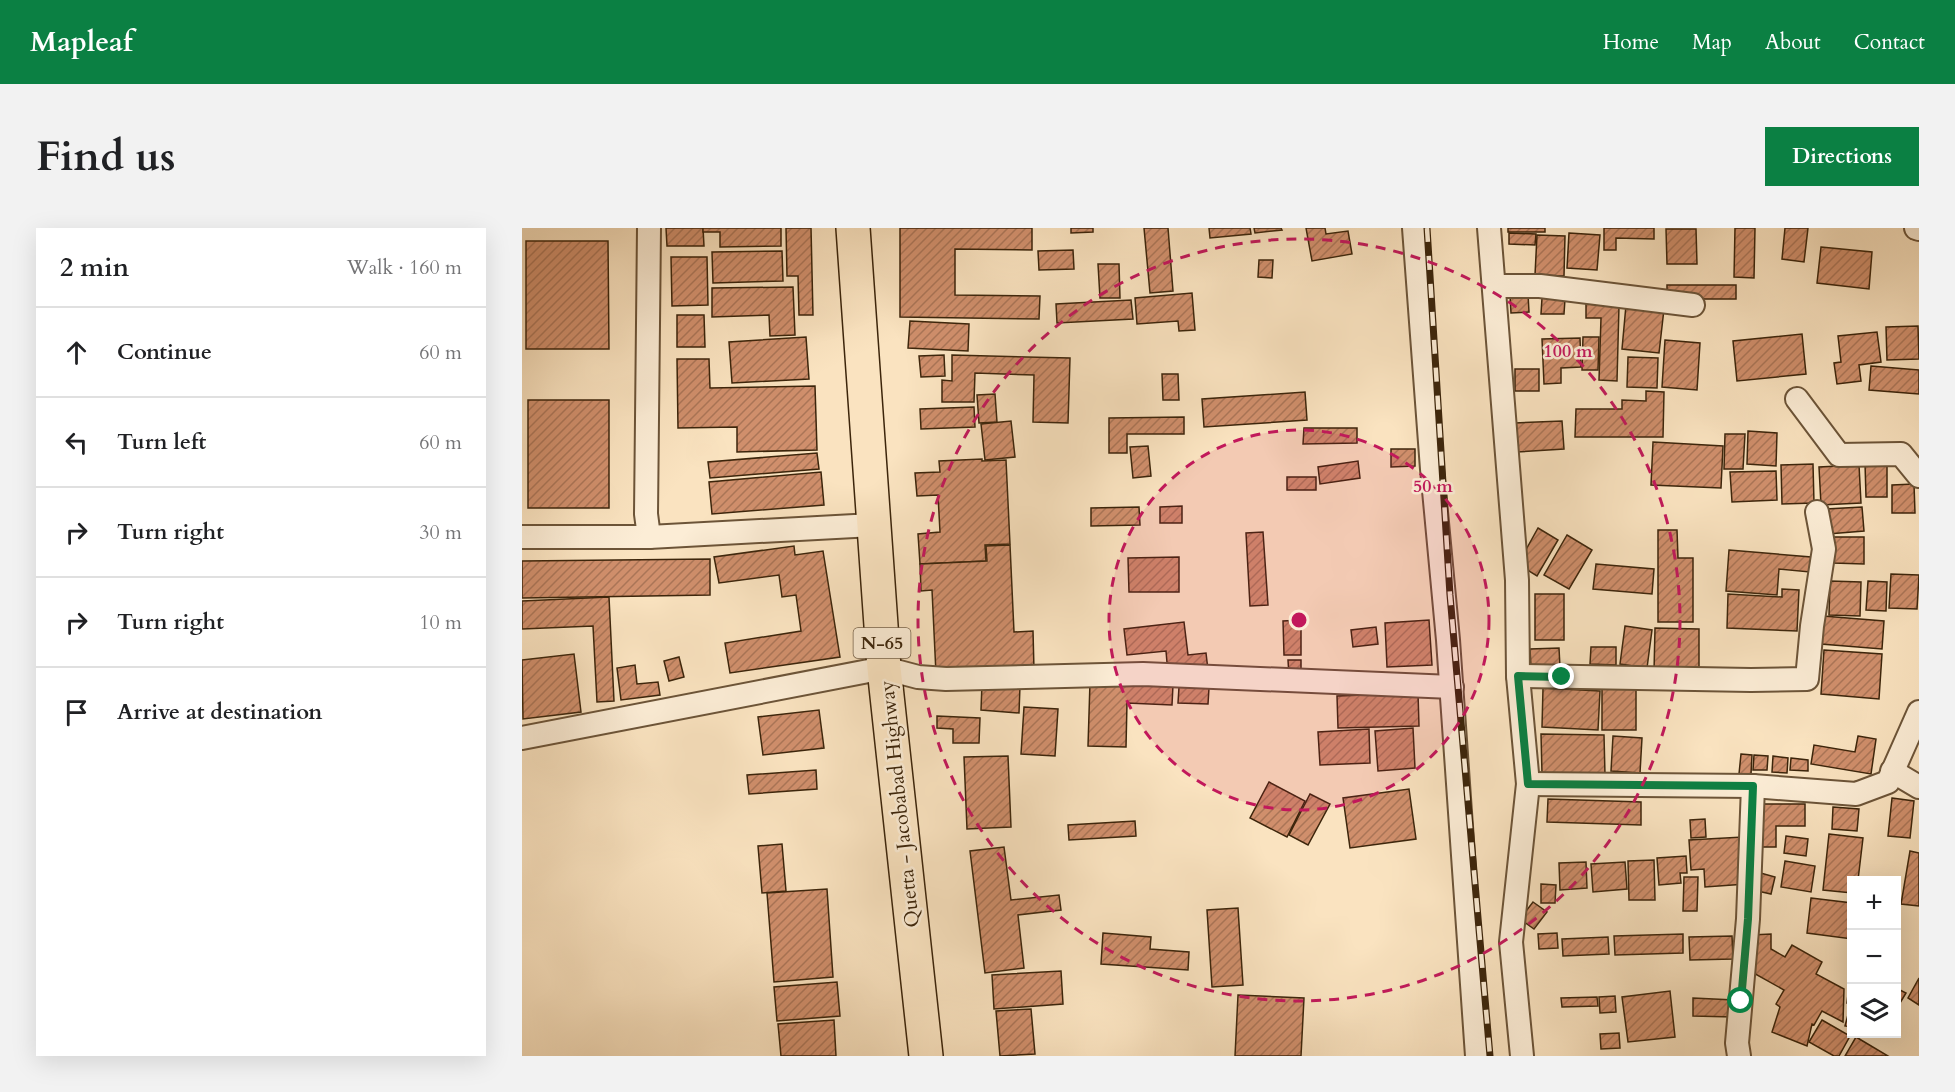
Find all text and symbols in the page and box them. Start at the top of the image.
text: Mapleaf [30,23,133,61]
text: Home [1603,28,1659,57]
text: Map [1692,28,1732,57]
text: About [1765,28,1821,57]
text: Contact [1854,28,1925,57]
button: Directions [1765,127,1919,186]
text: Find us [36,128,176,185]
text: 2 min [60,250,129,285]
text: Walk · 160 m [347,254,462,281]
icon: ahead [60,336,93,369]
text: Continue [117,337,212,367]
text: 60 m [419,339,462,366]
text: 100 m [1543,339,1593,364]
icon: left [60,426,93,459]
text: Turn left [117,427,206,457]
text: 60 m [419,429,462,456]
text: 50 m [1413,474,1453,499]
icon: right [60,516,93,549]
text: Turn right [117,517,224,547]
text: 30 m [419,519,462,546]
icon: right [60,606,93,639]
text: Turn right [117,607,224,637]
text: 10 m [419,609,462,636]
centre of rings [1289,610,1309,630]
road number: N-65 [854,628,910,658]
route end [1548,663,1574,689]
street label: Quetta - Jacobabad Highway [873,679,926,929]
icon: arrive [60,696,93,729]
text: Arrive at destination [117,697,322,727]
map controls [1847,876,1901,1038]
button: + [1847,876,1901,930]
button: − [1847,930,1901,984]
button: layers [1847,984,1901,1038]
route start [1727,987,1753,1013]

